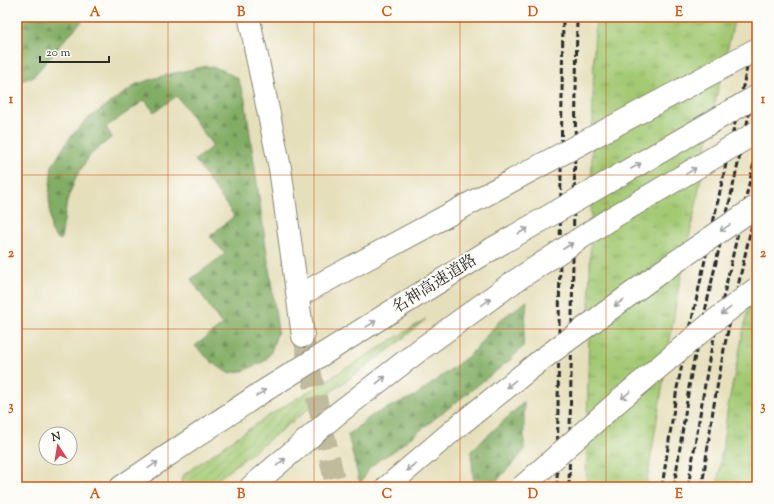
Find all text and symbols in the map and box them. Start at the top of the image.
text: A [90,4,101,22]
text: B [237,4,246,22]
text: C [382,4,392,22]
text: D [528,4,538,22]
text: E [675,4,683,22]
scale bar [40,38,109,64]
text: 20 m [46,44,71,62]
text: 1 [9,91,14,109]
text: 1 [761,91,766,109]
one-way arrow [630,161,642,169]
one-way arrow [685,166,697,174]
one-way arrow [720,224,731,232]
one-way arrow [517,226,529,234]
one-way arrow [562,242,573,250]
text: 2 [8,245,15,263]
text: 2 [760,245,767,263]
street label: 名神高速道路 [388,250,482,320]
one-way arrow [480,298,491,306]
one-way arrow [613,299,624,307]
one-way arrow [721,307,732,316]
one-way arrow [365,320,376,328]
one-way arrow [376,375,387,384]
one-way arrow [506,379,516,388]
one-way arrow [255,388,267,396]
one-way arrow [621,390,632,399]
text: 3 [8,398,14,416]
text: 3 [760,398,766,416]
north arrow [38,426,78,466]
text: N [49,428,62,446]
one-way arrow [275,457,286,466]
one-way arrow [147,461,158,469]
one-way arrow [406,462,416,472]
text: A [90,486,101,504]
text: B [237,486,246,504]
text: C [382,486,392,504]
text: D [528,486,538,504]
text: E [675,486,683,504]

